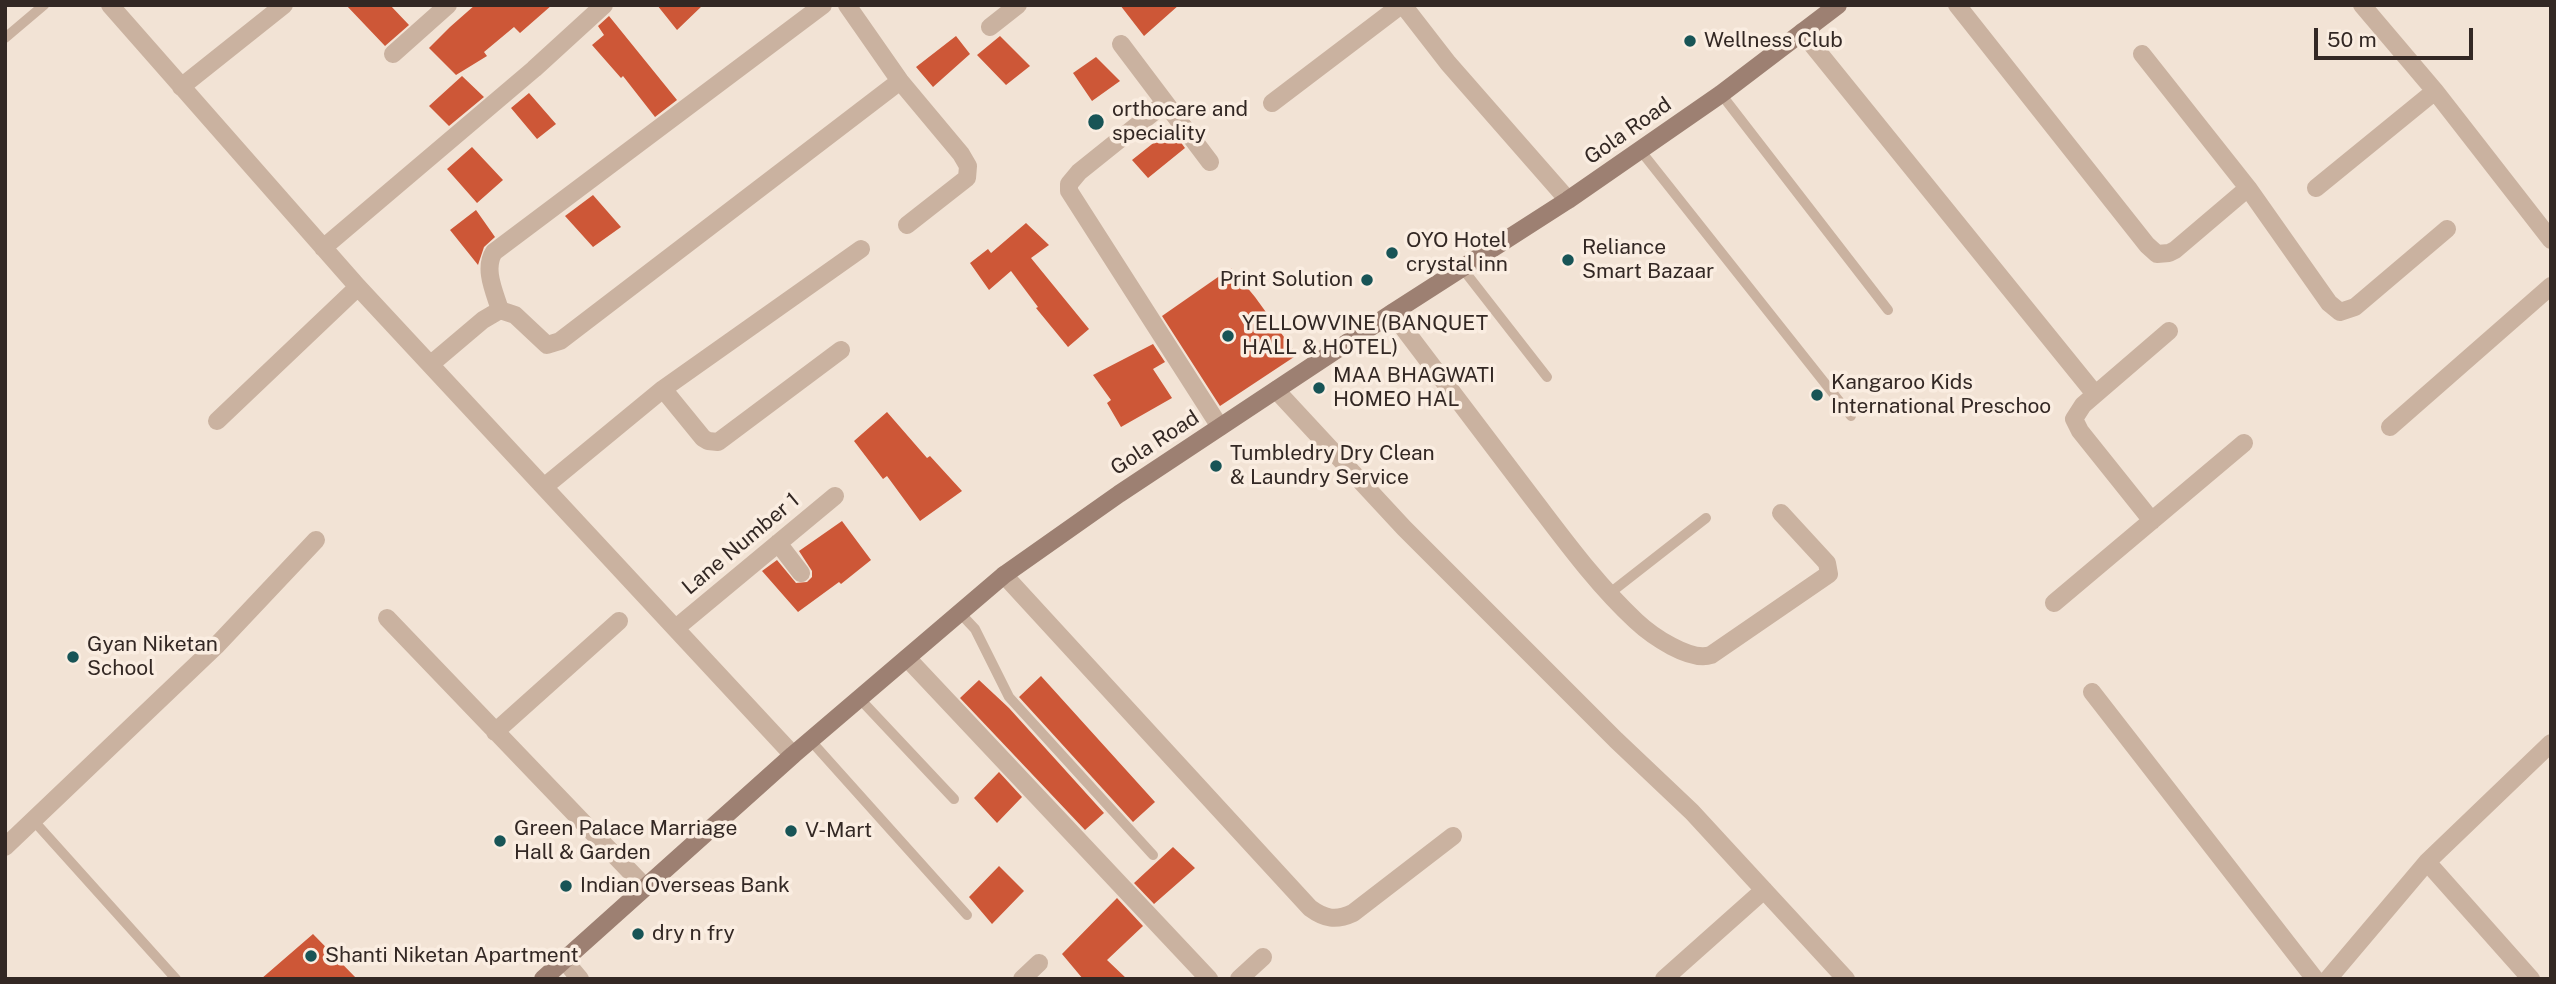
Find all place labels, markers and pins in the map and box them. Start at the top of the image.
place label: Wellness Club [1704,28,1843,54]
marker: Wellness Club [1682,33,1698,49]
place label: orthocare and speciality [1112,97,1248,147]
marker: orthocare and speciality [1086,112,1106,132]
place label: OYO Hotel crystal inn [1406,228,1508,278]
place label: Reliance Smart Bazaar [1582,235,1714,285]
marker: OYO Hotel crystal inn [1384,245,1400,261]
marker: Reliance Smart Bazaar [1560,252,1576,268]
place label: Print Solution [1220,267,1353,293]
marker: Print Solution [1359,272,1375,288]
place label: YELLOWVINE (BANQUET HALL & HOTEL) [1242,311,1488,361]
marker: YELLOWVINE (BANQUET HALL & HOTEL) [1220,328,1236,344]
place label: MAA BHAGWATI HOMEO HAL [1333,363,1495,413]
place label: Kangaroo Kids International Preschoo [1831,370,2051,420]
marker: MAA BHAGWATI HOMEO HAL [1311,380,1327,396]
marker: Kangaroo Kids International Preschoo [1809,387,1825,403]
place label: Tumbledry Dry Clean & Laundry Service [1230,441,1435,491]
marker: Tumbledry Dry Clean & Laundry Service [1208,458,1224,474]
place label: Gyan Niketan School [87,632,218,682]
marker: Gyan Niketan School [65,649,81,665]
place label: Green Palace Marriage Hall & Garden [514,816,737,866]
place label: V-Mart [805,818,872,844]
marker: V-Mart [783,823,799,839]
marker: Green Palace Marriage Hall & Garden [492,833,508,849]
place label: Indian Overseas Bank [580,873,790,899]
marker: Indian Overseas Bank [558,878,574,894]
place label: dry n fry [652,921,735,947]
marker: dry n fry [630,926,646,942]
place label: Shanti Niketan Apartment [325,943,579,969]
marker: Shanti Niketan Apartment [303,948,319,964]

